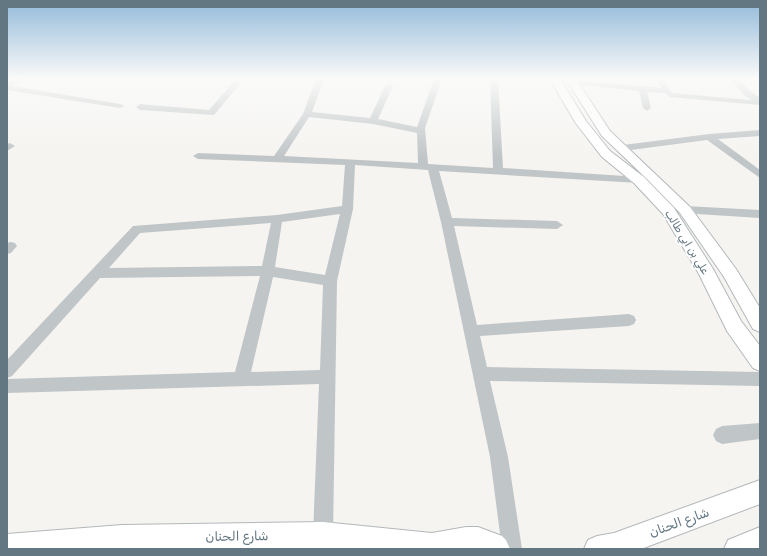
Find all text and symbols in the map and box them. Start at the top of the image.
street label: علي بن ابي طالب [660,207,712,278]
street label: شارع الحنان [647,504,712,542]
street label: شارع الحنان [205,528,269,546]

